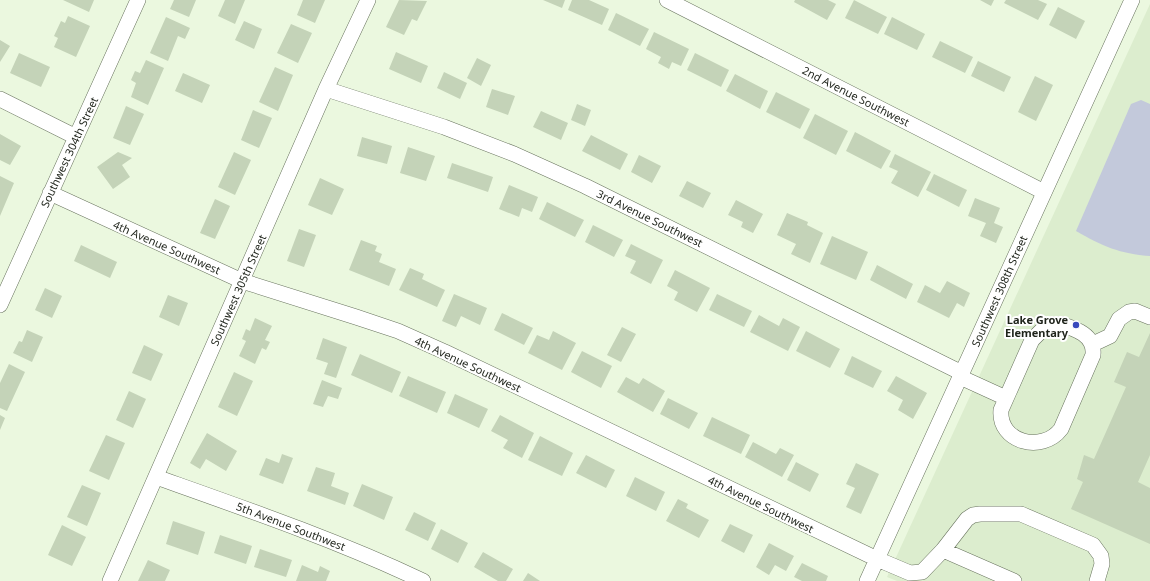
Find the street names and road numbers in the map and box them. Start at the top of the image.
street label: 2nd Avenue Southwest [800,62,912,130]
street label: Southwest 304th Street [37,94,101,210]
street label: 3rd Avenue Southwest [595,186,705,250]
street label: 4th Avenue Southwest [111,217,223,277]
street label: Southwest 305th Street [207,232,269,348]
street label: Southwest 308th Street [968,233,1030,349]
street label: 4th Avenue Southwest [412,333,524,395]
street label: 4th Avenue Southwest [706,472,816,536]
street label: 5th Avenue Southwest [234,498,348,554]

